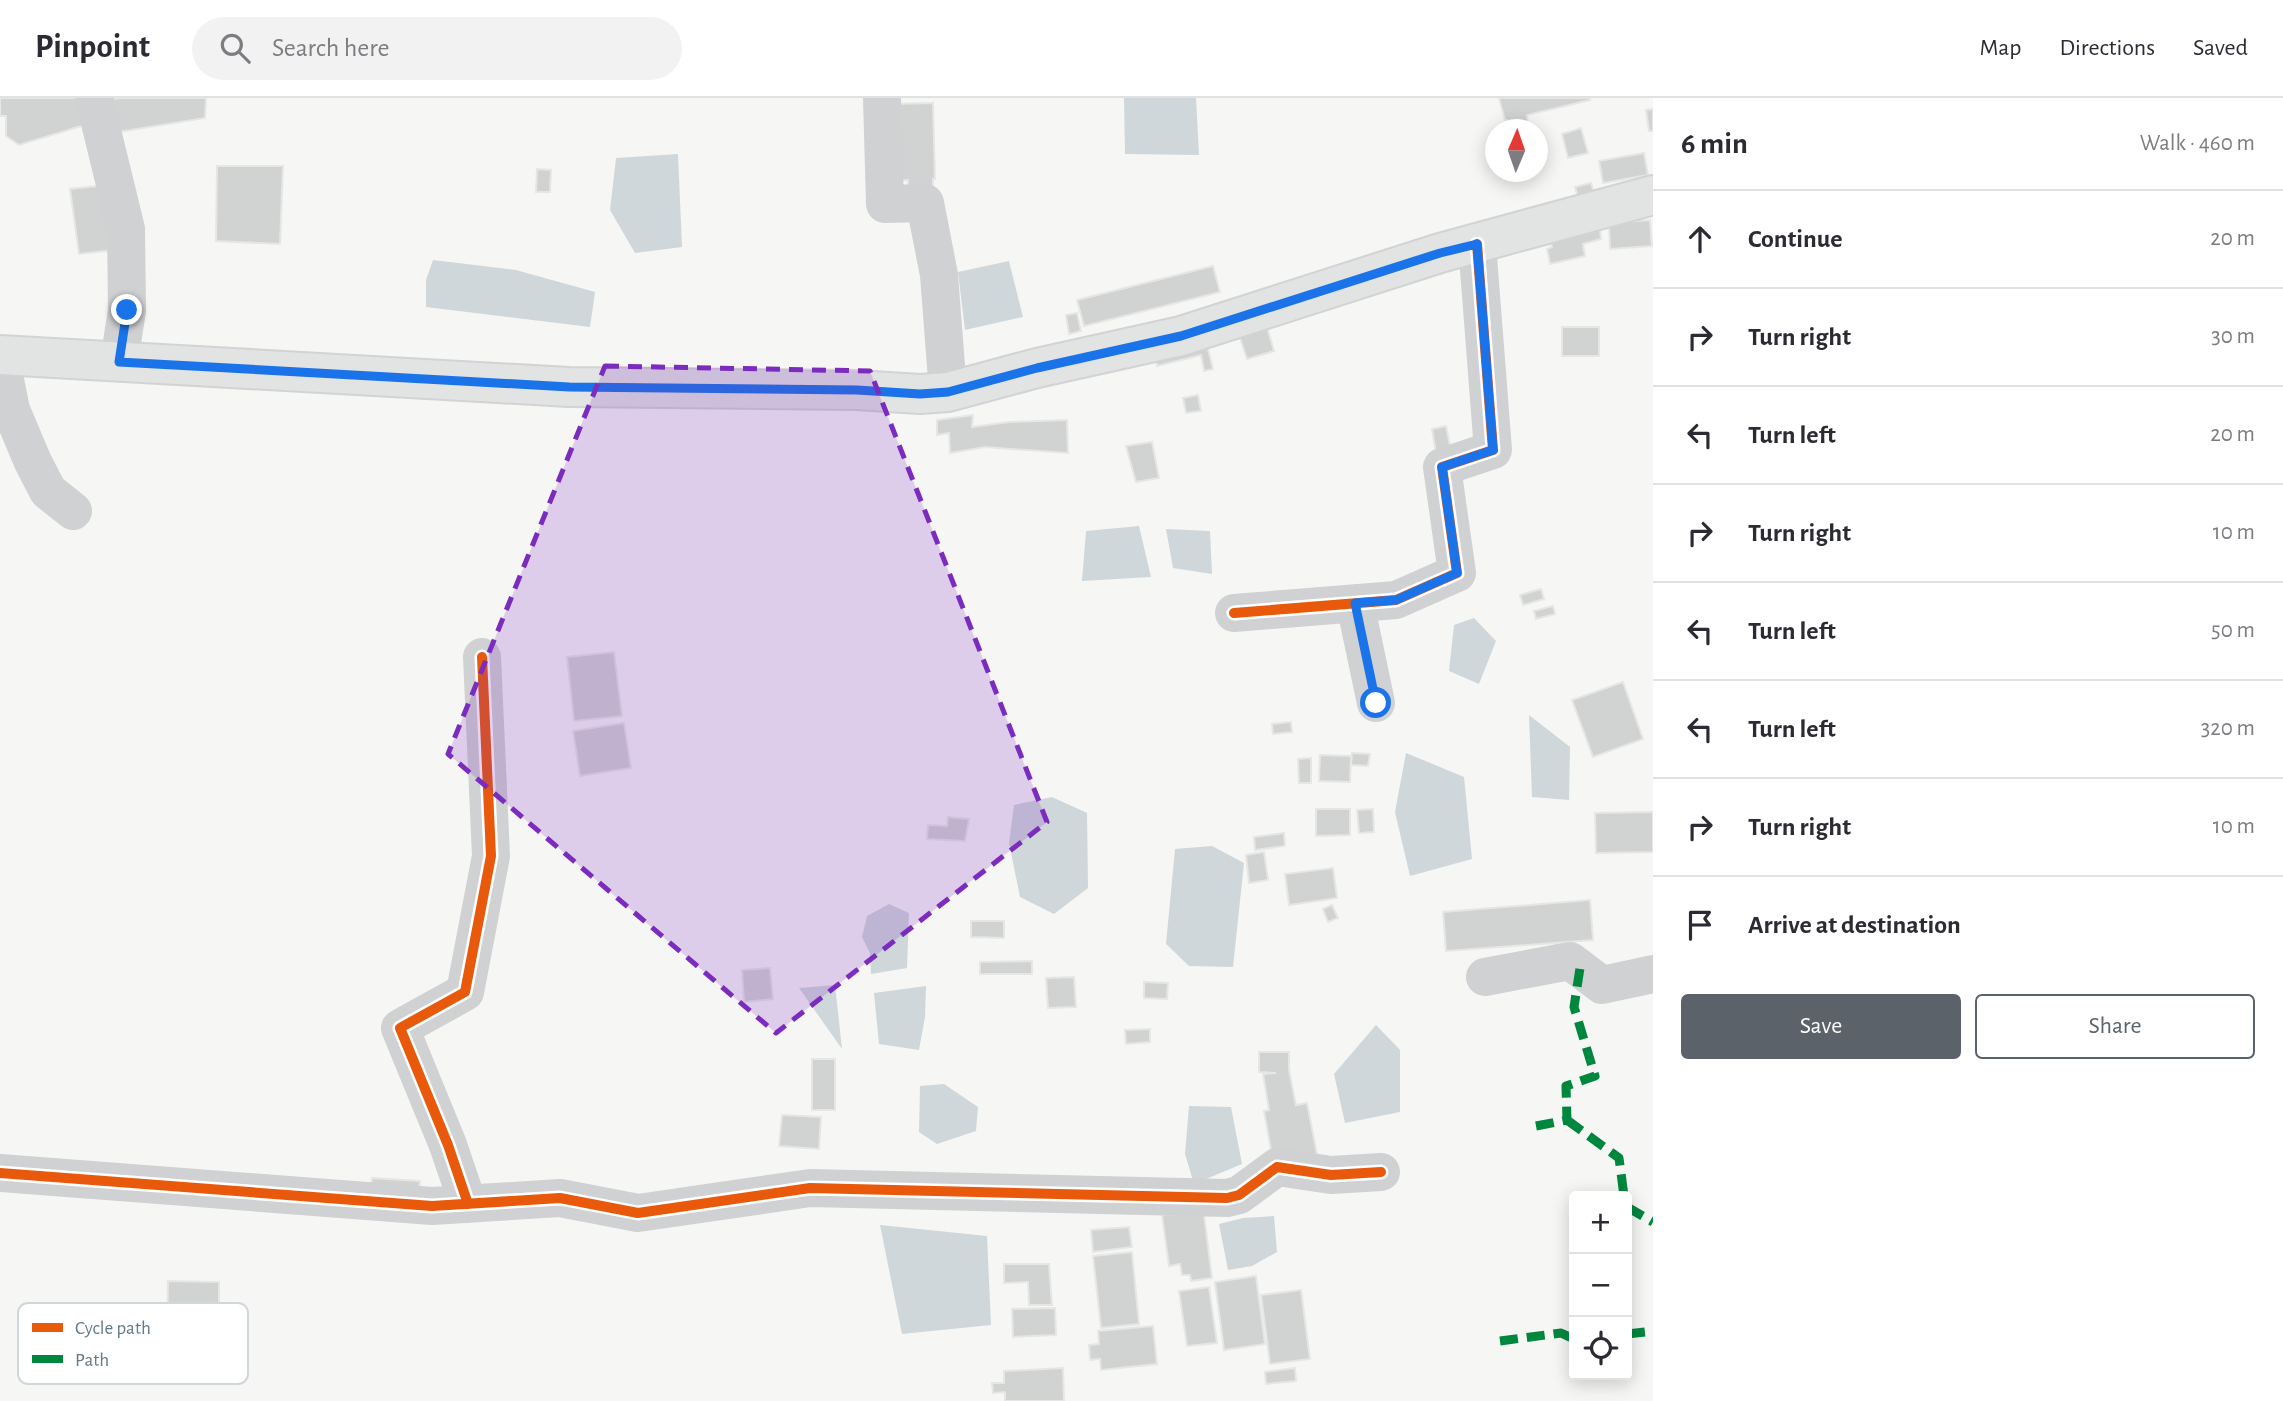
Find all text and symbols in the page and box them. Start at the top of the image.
search box [192,17,682,80]
icon: search [216,29,254,67]
text: Pinpoint [35,31,150,64]
text: Search here [272,35,390,61]
text: Map [1979,36,2021,60]
text: Directions [2059,36,2155,60]
text: Saved [2193,36,2248,60]
north arrow [1485,119,1548,182]
text: 6 min [1681,129,1748,159]
text: Walk · 460 m [2140,132,2255,155]
icon: ahead [1681,220,1719,258]
text: Continue [1748,226,1843,252]
text: 20 m [2210,227,2255,250]
route end [111,294,142,325]
icon: right [1681,318,1719,356]
text: Turn right [1748,324,1851,350]
text: 30 m [2211,325,2255,348]
icon: left [1681,416,1719,454]
text: Turn left [1748,422,1836,448]
text: 20 m [2210,423,2255,446]
icon: right [1681,514,1719,552]
text: Turn right [1748,520,1851,546]
text: 10 m [2213,521,2255,544]
icon: left [1681,612,1719,650]
text: Turn left [1748,618,1836,644]
text: 50 m [2211,619,2255,642]
route start [1360,687,1391,718]
icon: left [1681,710,1719,748]
text: Turn left [1748,716,1836,742]
text: 320 m [2201,717,2255,740]
icon: right [1681,808,1719,846]
text: Turn right [1748,814,1851,840]
text: 10 m [2213,815,2255,838]
icon: arrive [1681,906,1719,944]
text: Arrive at destination [1748,912,1961,938]
button: Save [1681,994,1961,1059]
button: Share [1975,994,2255,1059]
map controls [1569,1191,1632,1380]
button: + [1569,1191,1632,1254]
button: − [1569,1254,1632,1317]
legend [18,1303,248,1384]
button: locate [1569,1317,1632,1380]
text: Cycle path [75,1319,151,1338]
text: Path [75,1351,109,1370]

